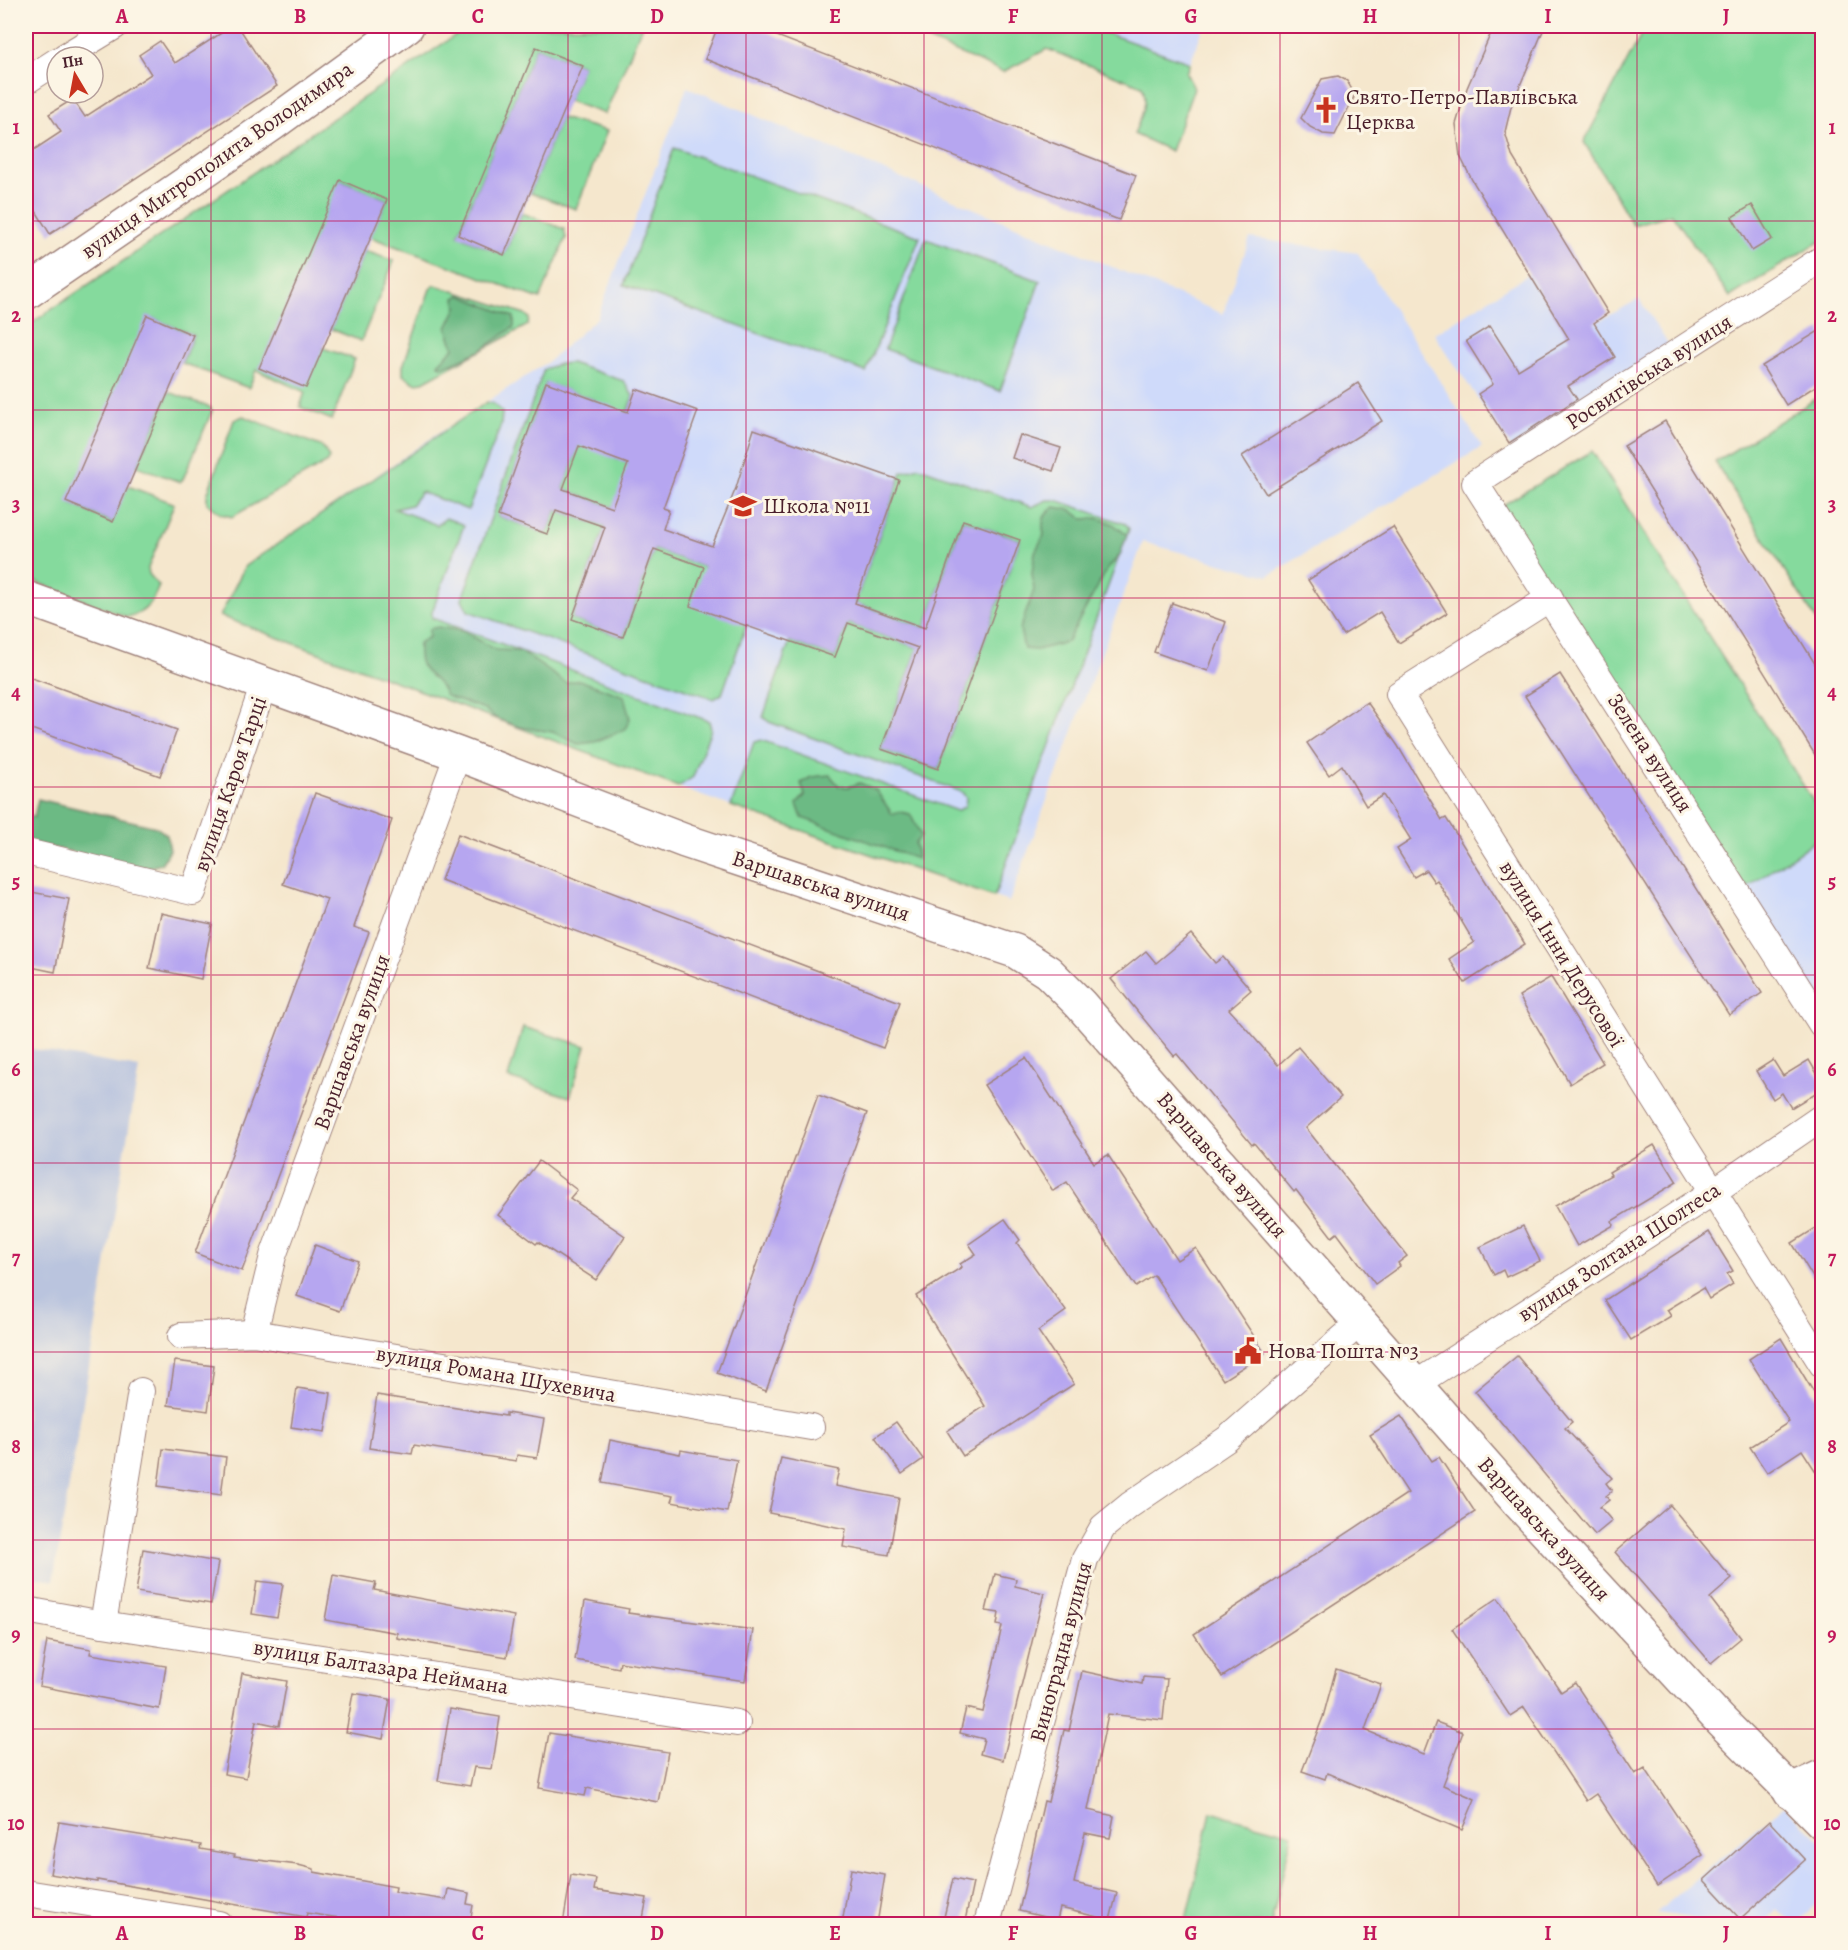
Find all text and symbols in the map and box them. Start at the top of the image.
text: A [115,3,129,30]
text: B [294,3,306,30]
text: C [472,3,484,30]
text: D [650,3,664,30]
text: E [829,3,841,30]
text: F [1008,3,1019,30]
text: G [1184,3,1198,30]
text: H [1363,3,1378,30]
text: I [1544,3,1552,30]
text: J [1723,3,1730,30]
north arrow [45,45,105,105]
text: Пн [60,49,85,74]
street label: вулиця Митрополита Володимира [75,54,360,266]
place label: Свято-Петро-Павлівська Церква [1346,82,1579,137]
church icon: Свято-Петро-Павлівська Церква [1311,95,1341,125]
text: 1 [12,114,20,141]
text: 1 [1828,114,1836,141]
text: 2 [11,302,21,329]
text: 2 [1827,302,1837,329]
street label: Росвигівська вулиця [1560,307,1738,437]
text: 3 [12,491,20,518]
school or university icon: Школа №11 [728,491,758,521]
place label: Школа №11 [763,491,870,521]
text: 3 [1828,491,1836,518]
text: 4 [11,679,21,706]
text: 4 [1827,679,1837,706]
street label: Зелена вулиця [1600,687,1700,819]
street label: вулиця Кароя Тарці [186,692,274,876]
street label: Варшавська вулиця [728,843,914,929]
street label: вулиця Інни Дерусової [1492,855,1632,1053]
text: 5 [12,868,20,895]
text: 5 [1828,868,1836,895]
street label: Варшавська вулиця [306,950,398,1134]
text: 6 [11,1056,21,1083]
text: 6 [1827,1056,1837,1083]
street label: Варшавська вулиця [1150,1085,1294,1245]
street label: вулиця Золтана Шолтеса [1512,1175,1727,1329]
text: 7 [12,1244,21,1271]
text: 7 [1828,1244,1837,1271]
public building icon: Нова Пошта №3 [1233,1336,1263,1366]
place label: Нова Пошта №3 [1268,1336,1419,1366]
street label: вулиця Романа Шухевича [374,1338,619,1410]
text: 8 [11,1433,21,1460]
text: 8 [1827,1433,1837,1460]
street label: Варшавська вулиця [1471,1450,1617,1608]
street label: Виноградна вулиця [1022,1558,1100,1746]
text: 9 [11,1621,21,1648]
text: 9 [1827,1621,1837,1648]
street label: вулиця Балтазара Неймана [251,1632,512,1702]
text: 10 [7,1810,25,1837]
text: 10 [1823,1810,1841,1837]
text: A [115,1920,129,1947]
text: B [294,1920,306,1947]
text: C [472,1920,484,1947]
text: D [650,1920,664,1947]
text: E [829,1920,841,1947]
text: F [1008,1920,1019,1947]
text: G [1184,1920,1198,1947]
text: H [1363,1920,1378,1947]
text: I [1544,1920,1552,1947]
text: J [1723,1920,1730,1947]

